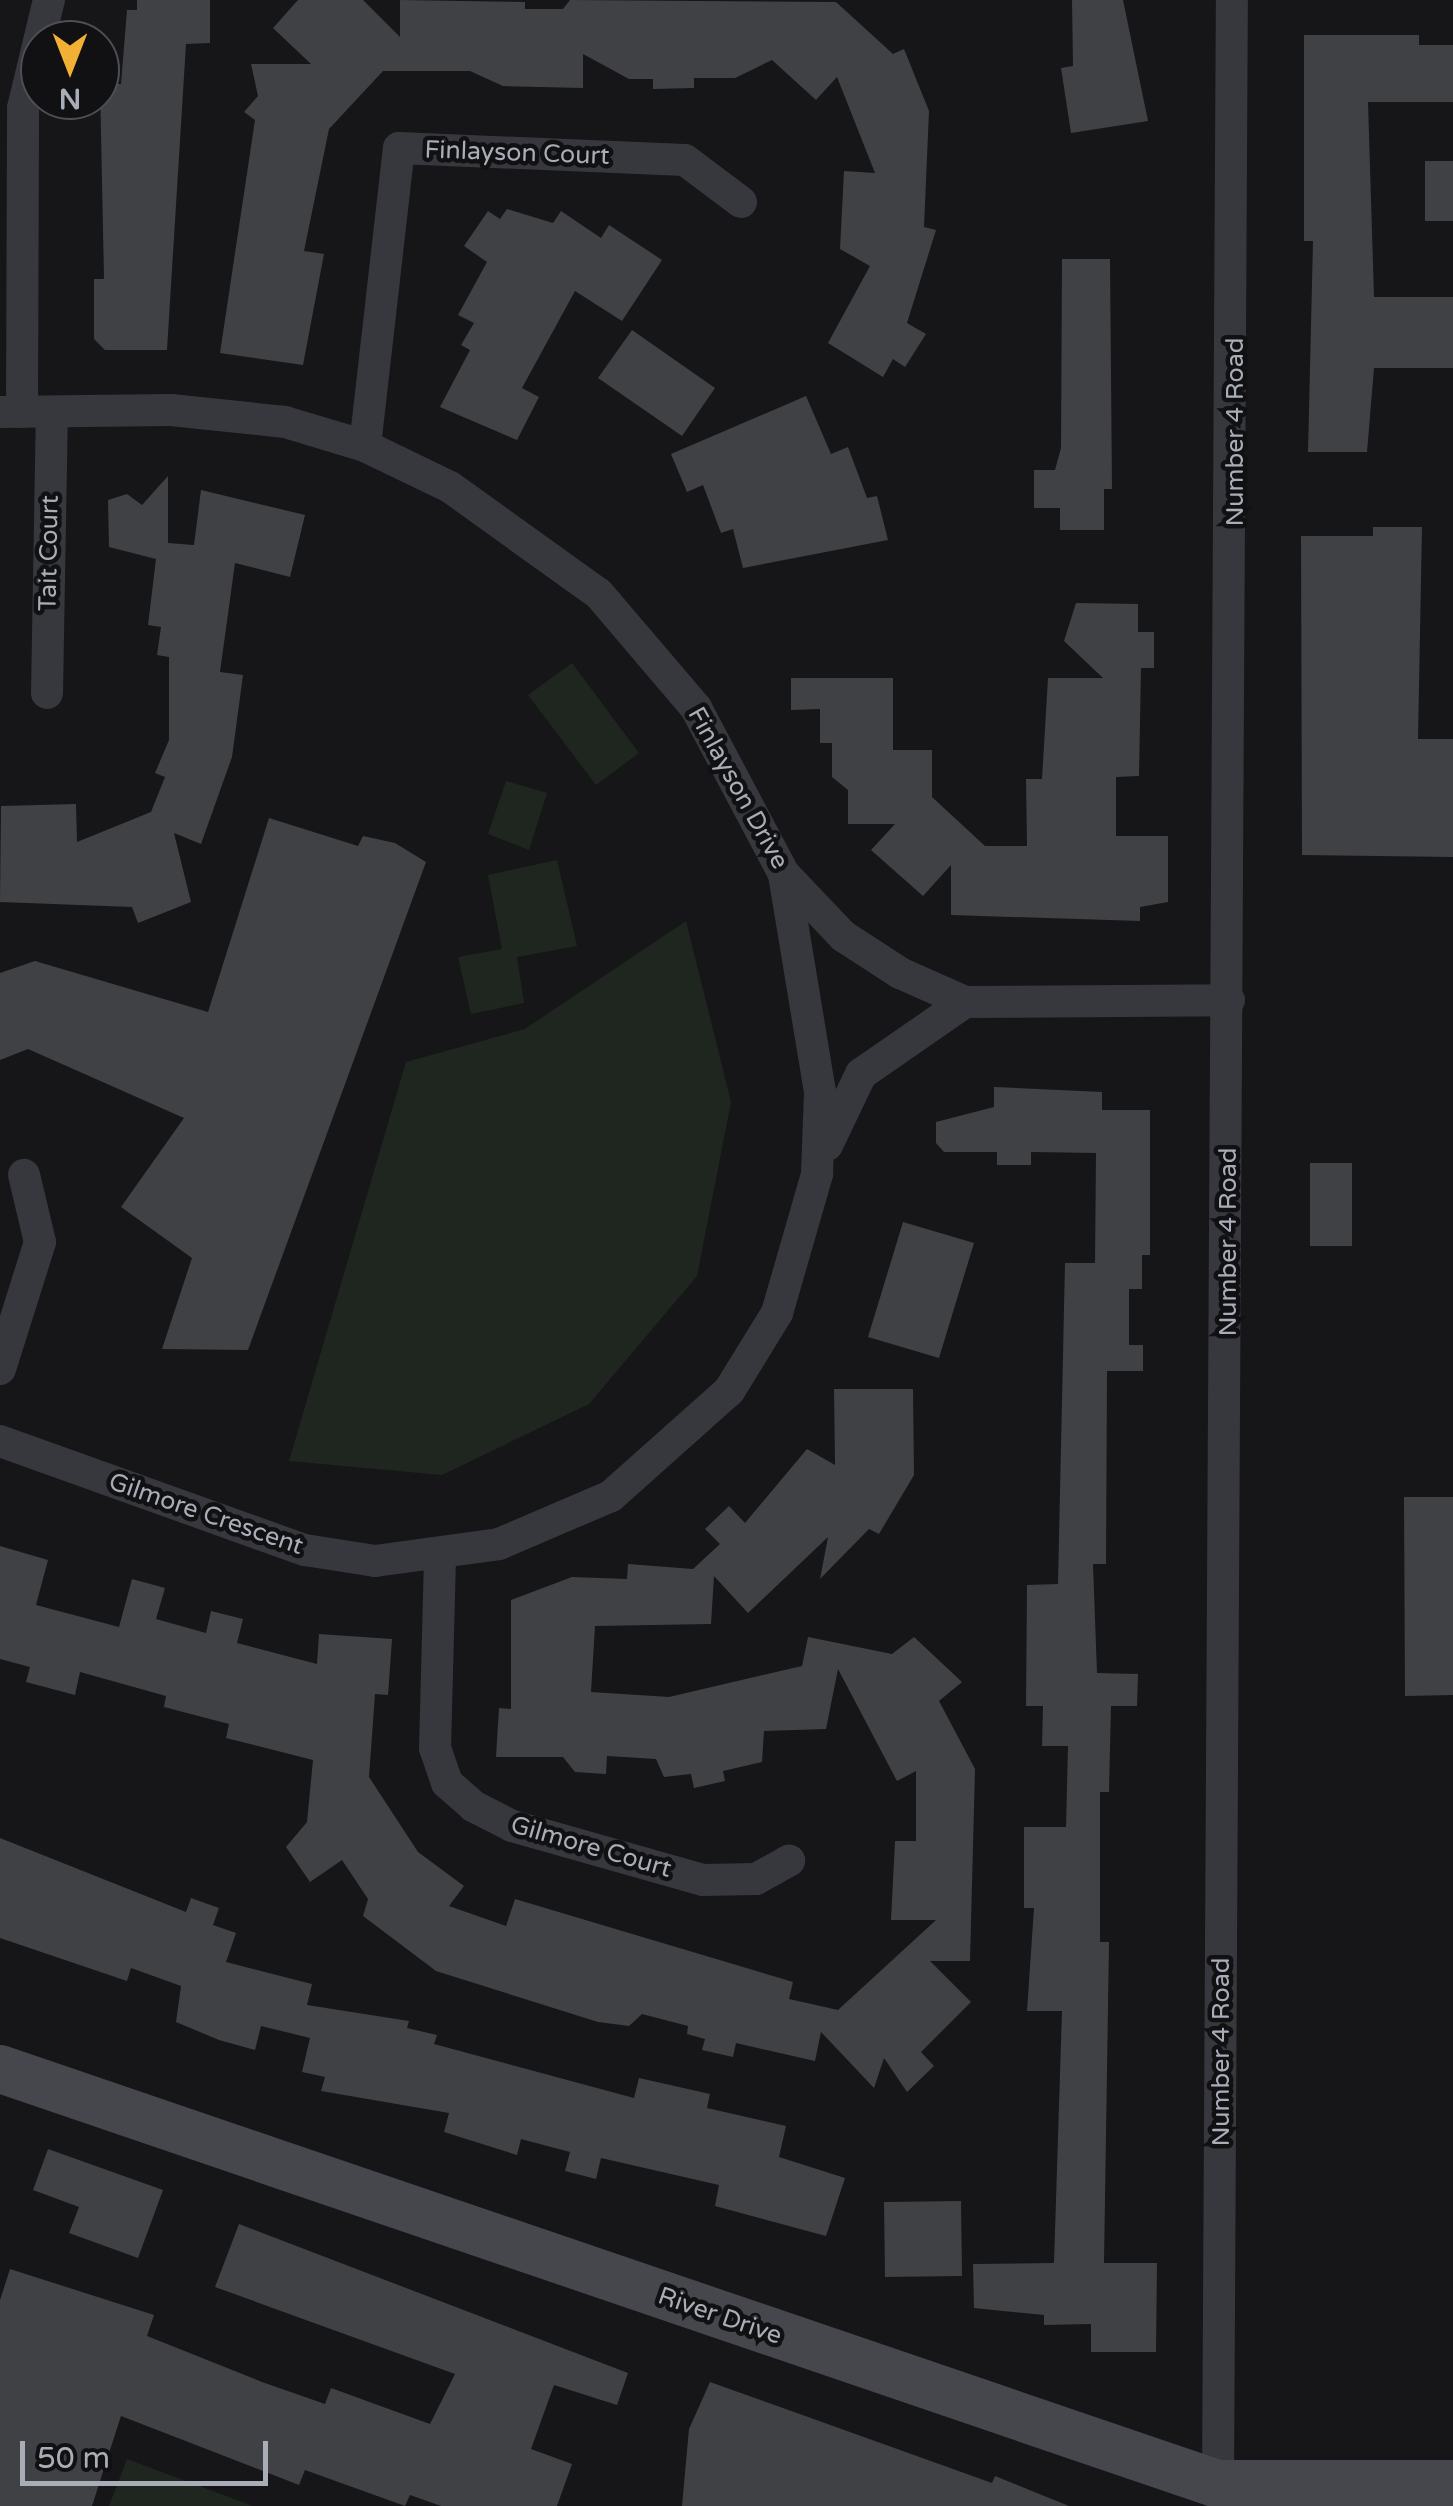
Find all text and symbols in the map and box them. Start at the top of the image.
north arrow [20,20,120,120]
text: N [59,81,81,115]
street label: Finlayson Court [424,135,610,171]
street label: Number 4 Road [1220,338,1250,526]
street label: Tait Court [33,495,65,611]
street label: Finlayson Drive [681,702,795,874]
street label: Number 4 Road [1213,1148,1243,1336]
street label: Gilmore Crescent [105,1467,307,1561]
street label: Gilmore Court [507,1810,675,1884]
street label: Number 4 Road [1206,1958,1236,2146]
street label: River Drive [654,2281,786,2351]
scale bar [25,2421,272,2483]
text: 50 m [37,2440,110,2477]

